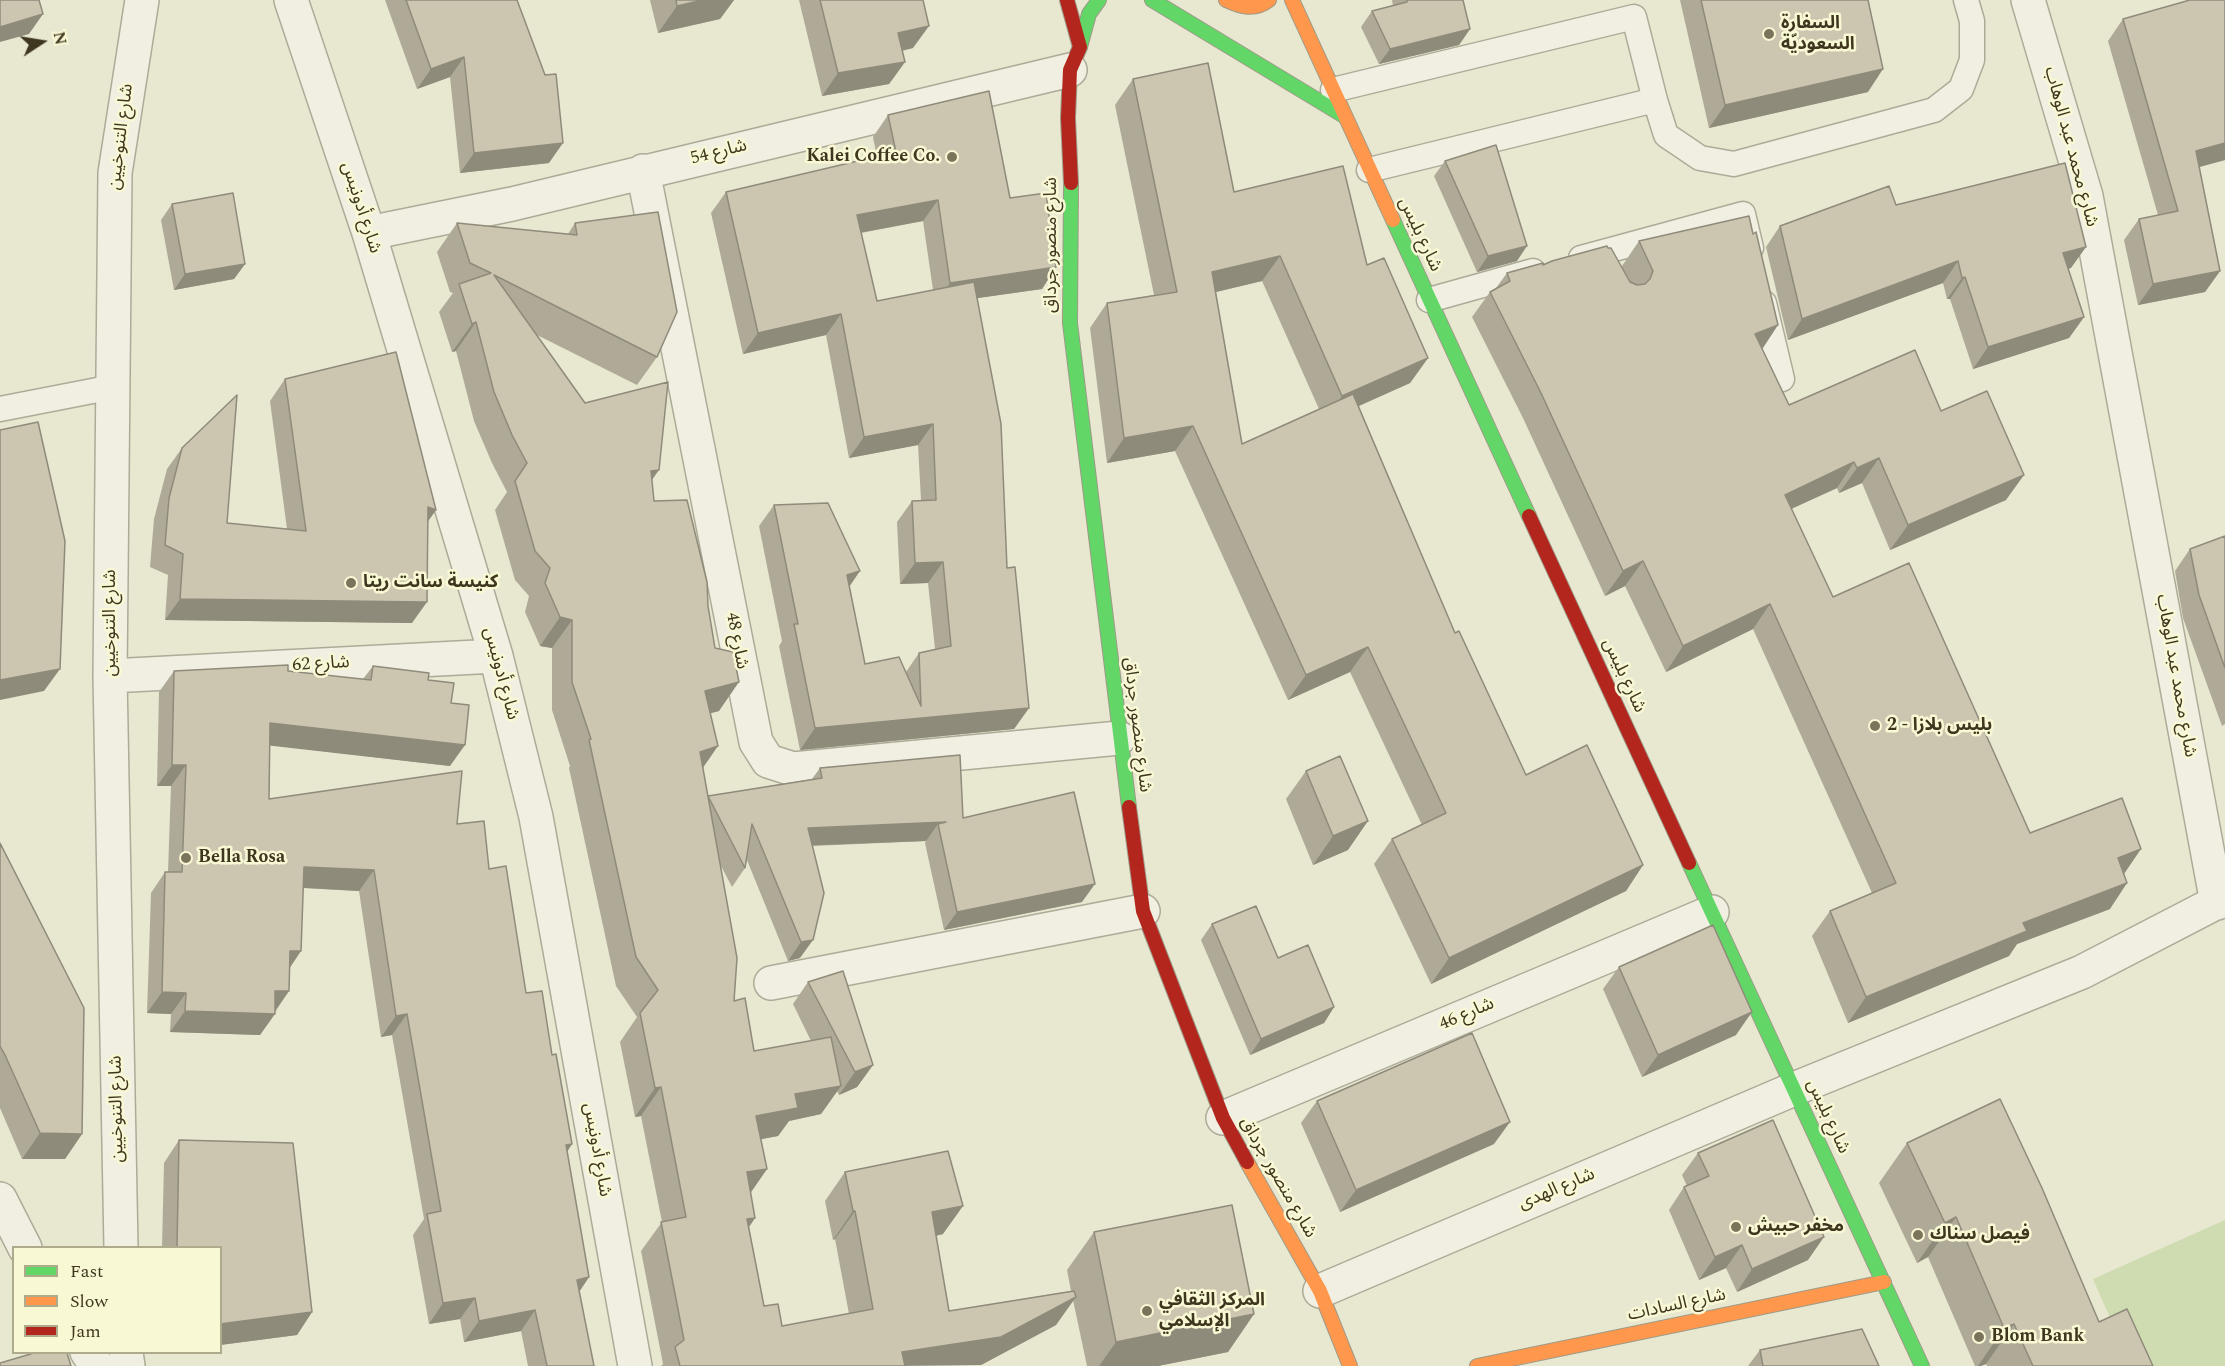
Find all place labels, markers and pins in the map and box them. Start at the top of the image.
place label: السفارة السعوديّة [1781,13,1855,56]
marker: السفارة السعوديّة [1762,27,1776,41]
place label: Kalei Coffee Co. [806,146,940,168]
marker: Kalei Coffee Co. [945,150,959,164]
place label: كنيسة سانت ريتا [363,572,498,594]
marker: كنيسة سانت ريتا [344,576,358,590]
place label: 2 - بليس بلازا [1887,715,1992,737]
marker: 2 - بليس بلازا [1868,719,1882,733]
place label: Bella Rosa [198,847,285,869]
marker: Bella Rosa [179,851,193,865]
place label: مخفر حبيش [1748,1216,1844,1238]
marker: مخفر حبيش [1729,1220,1743,1234]
place label: فيصل سناك [1930,1224,2030,1246]
marker: فيصل سناك [1911,1228,1925,1242]
place label: المركز الثقافي الإسلامي [1159,1290,1265,1332]
marker: المركز الثقافي الإسلامي [1140,1304,1154,1318]
place label: Blom Bank [1991,1326,2084,1348]
marker: Blom Bank [1972,1330,1986,1344]

